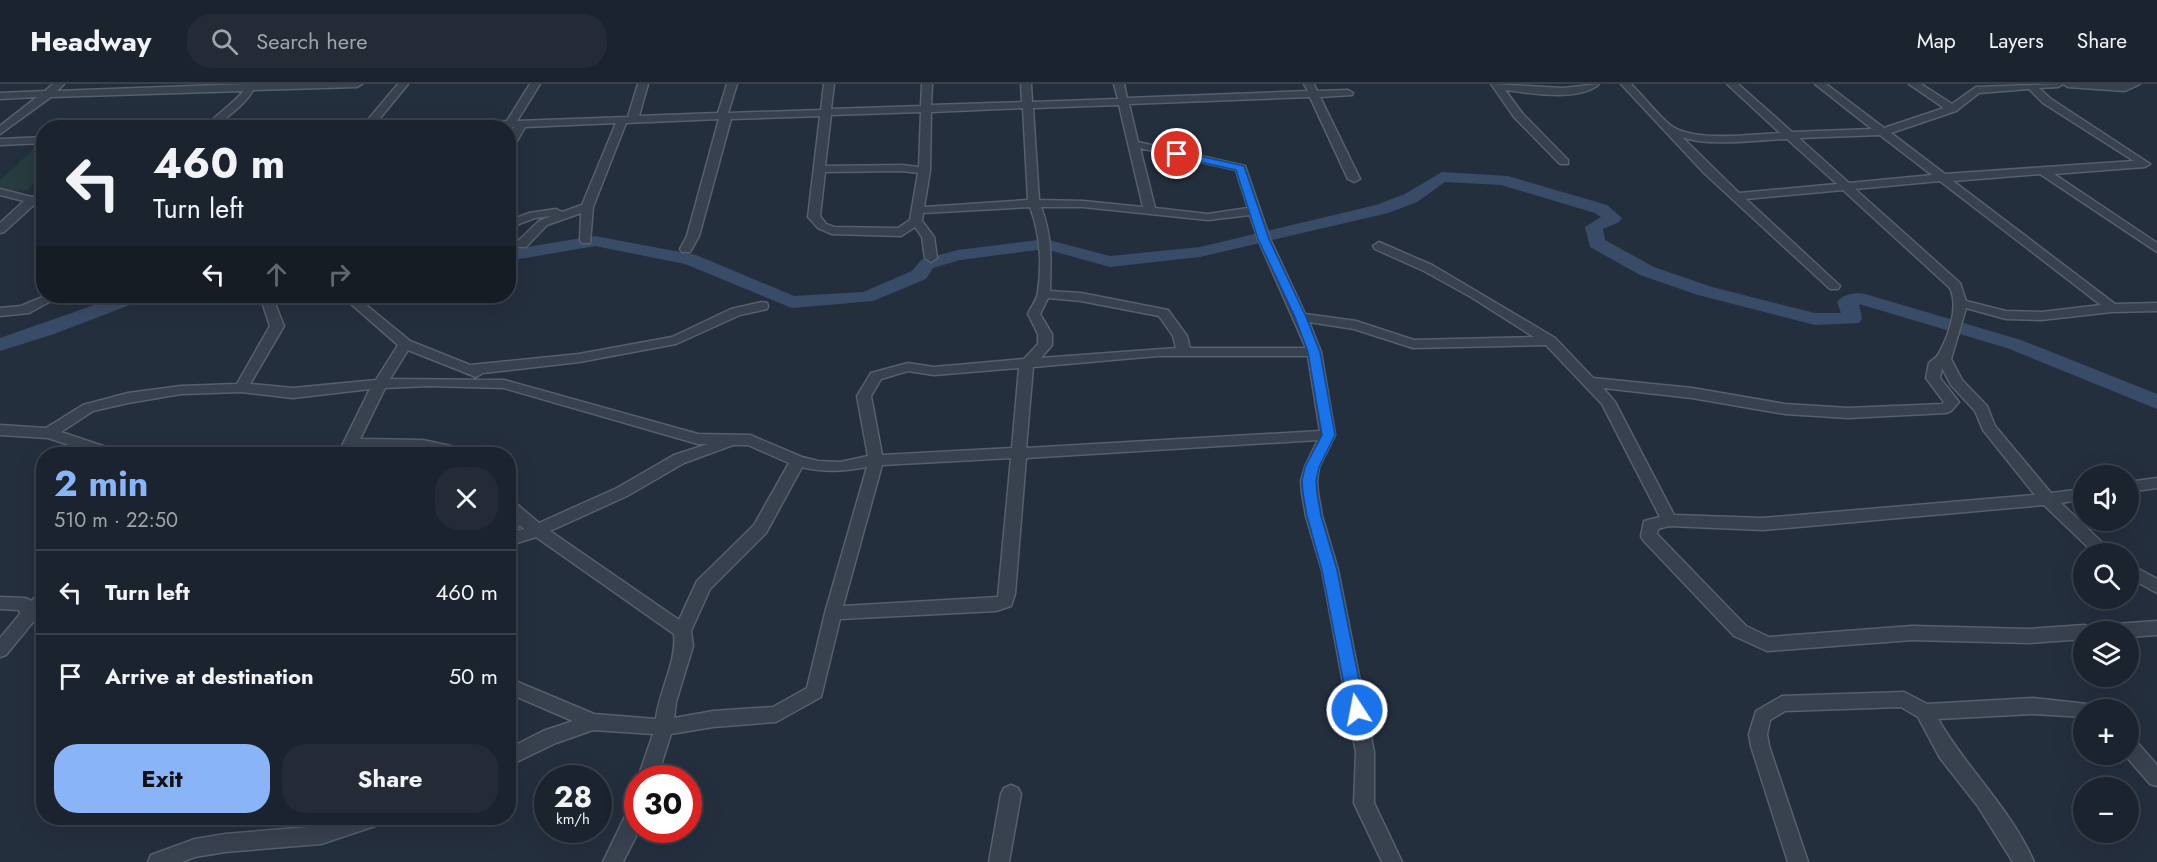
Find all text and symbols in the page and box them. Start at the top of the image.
search box [187,14,607,68]
text: Headway [30,21,151,62]
icon: search [208,25,241,58]
text: Search here [256,25,368,57]
text: Map [1917,26,1956,56]
text: Layers [1989,26,2044,56]
text: Share [2077,26,2127,56]
pin [1151,128,1202,179]
text: 460 m [153,133,285,194]
icon: arrive [1160,137,1193,170]
icon: left [54,144,132,222]
text: Turn left [153,189,243,228]
icon: left [197,258,230,291]
icon: ahead [260,258,293,291]
icon: right [323,258,356,291]
text: 2 min [54,457,149,509]
map controls [2073,465,2139,843]
button: sound [2073,465,2139,531]
button: close [435,467,498,530]
text: 510 m · 22:50 [54,506,178,535]
button: search [2073,543,2139,609]
icon: left [54,576,87,609]
text: Turn left [105,576,190,608]
text: 460 m [436,576,498,608]
button: layers [2073,621,2139,687]
icon: arrive [54,660,87,693]
text: Arrive at destination [105,660,314,692]
text: 50 m [449,660,498,692]
position arrow [1325,678,1389,742]
button: + [2073,699,2139,765]
button: Exit [54,744,270,813]
button: Share [282,744,498,813]
speed limit sign: 30 [624,765,702,843]
text: 28 [554,775,592,818]
button: − [2073,777,2139,843]
text: km/h [556,808,590,830]

